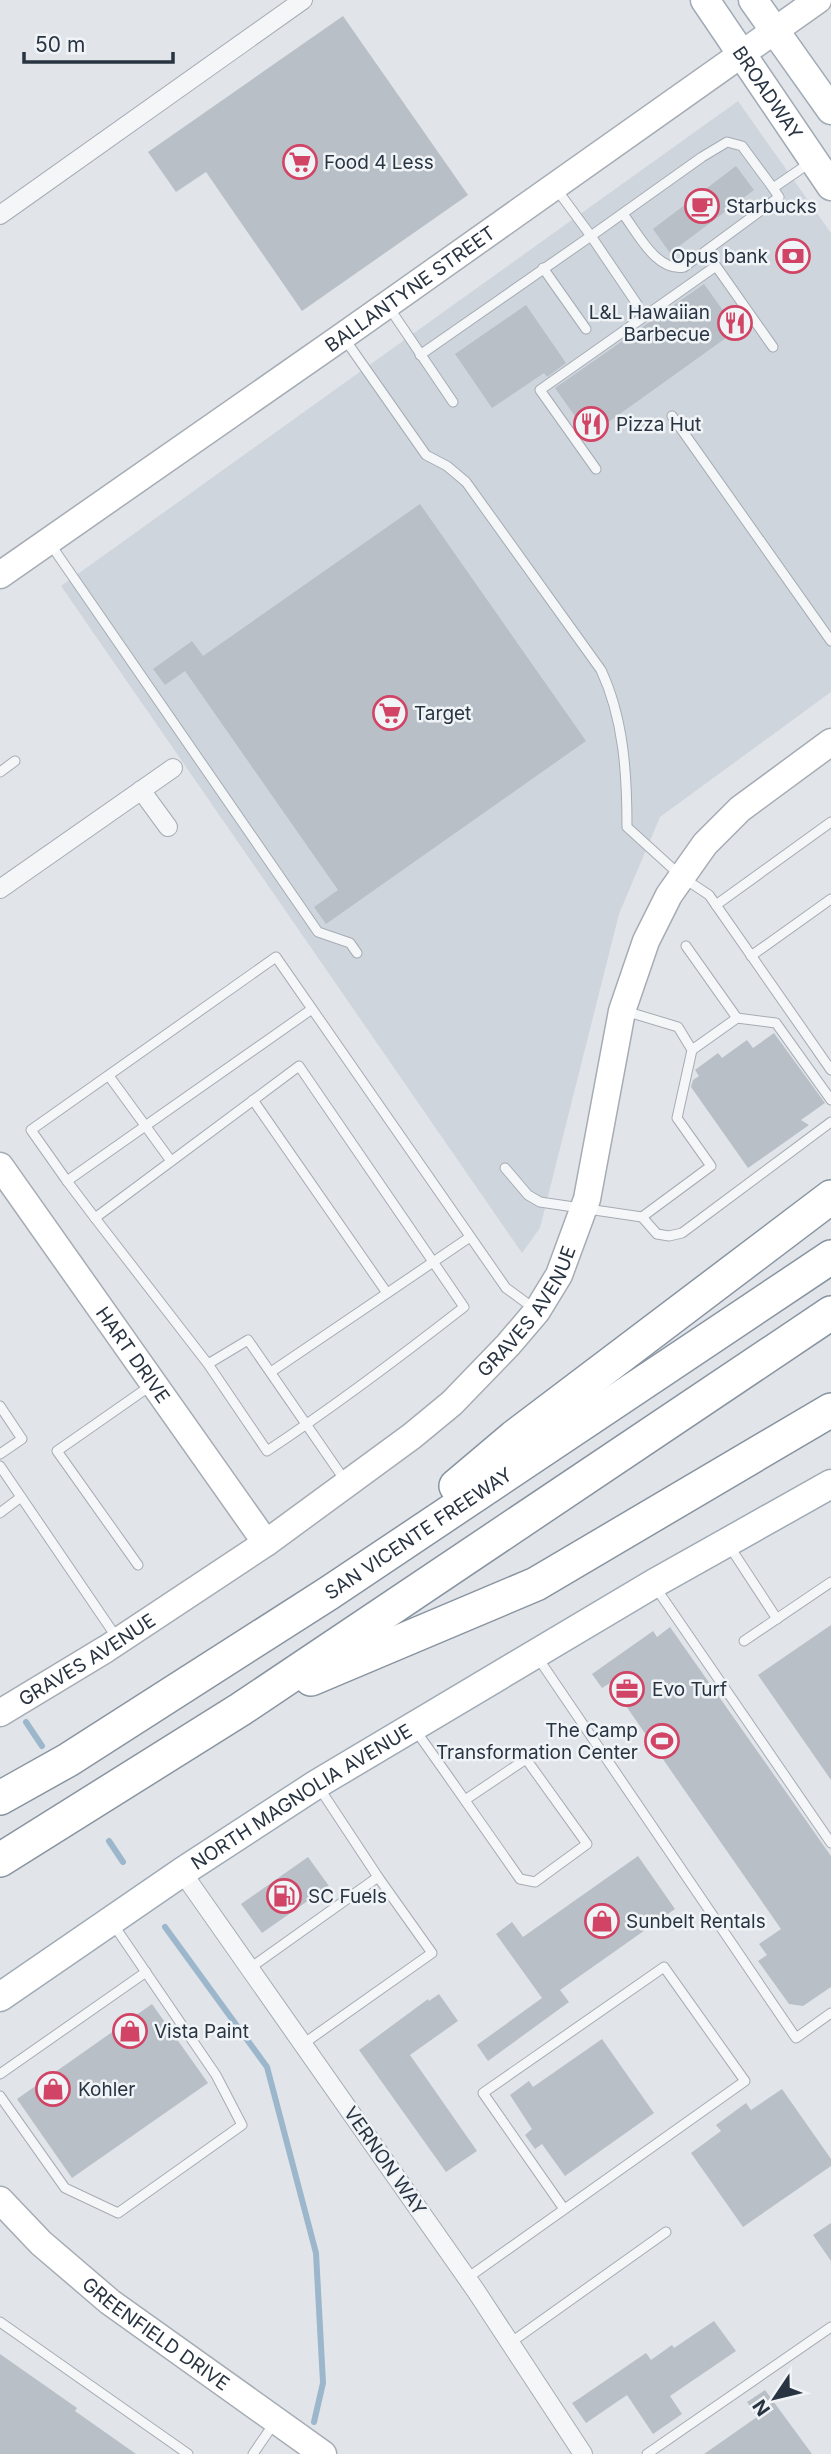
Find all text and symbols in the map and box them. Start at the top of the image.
scale bar [24,21,173,65]
text: 50 m [35,32,85,57]
street label: BROADWAY [728,42,808,144]
supermarket icon: Food 4 Less [281,143,319,181]
place label: Food 4 Less [324,151,434,174]
cafe icon: Starbucks [683,187,721,225]
place label: Starbucks [726,195,817,218]
street label: BALLANTYNE STREET [320,221,499,357]
bank icon: Opus bank [774,237,812,275]
place label: Opus bank [671,245,769,268]
place label: L&L Hawaiian Barbecue [589,301,710,346]
restaurant icon: L&L Hawaiian Barbecue [716,304,754,342]
restaurant icon: Pizza Hut [572,405,610,443]
place label: Pizza Hut [616,413,701,436]
supermarket icon: Target [371,694,409,732]
place label: Target [414,702,471,725]
street label: GRAVES AVENUE [472,1243,580,1381]
street label: HART DRIVE [91,1302,175,1407]
street label: SAN VICENTE FREEWAY [320,1462,516,1604]
street label: GRAVES AVENUE [14,1608,159,1711]
office icon: Evo Turf [608,1670,646,1708]
place label: Evo Turf [652,1678,727,1701]
street label: NORTH MAGNOLIA AVENUE [187,1719,416,1874]
place label: The Camp Transformation Center [436,1719,638,1764]
sports icon: The Camp Transformation Center [643,1722,681,1760]
fuel station icon: SC Fuels [265,1877,303,1915]
place label: SC Fuels [308,1885,387,1908]
shop icon: Sunbelt Rentals [583,1902,621,1940]
place label: Sunbelt Rentals [626,1910,766,1933]
shop icon: Vista Paint [111,2012,149,2050]
place label: Vista Paint [154,2020,249,2043]
shop icon: Kohler [34,2070,72,2108]
place label: Kohler [78,2078,135,2101]
street label: VERNON WAY [339,2102,431,2220]
street label: GREENFIELD DRIVE [78,2272,234,2395]
north arrow [740,2363,810,2433]
text: N [748,2395,775,2420]

